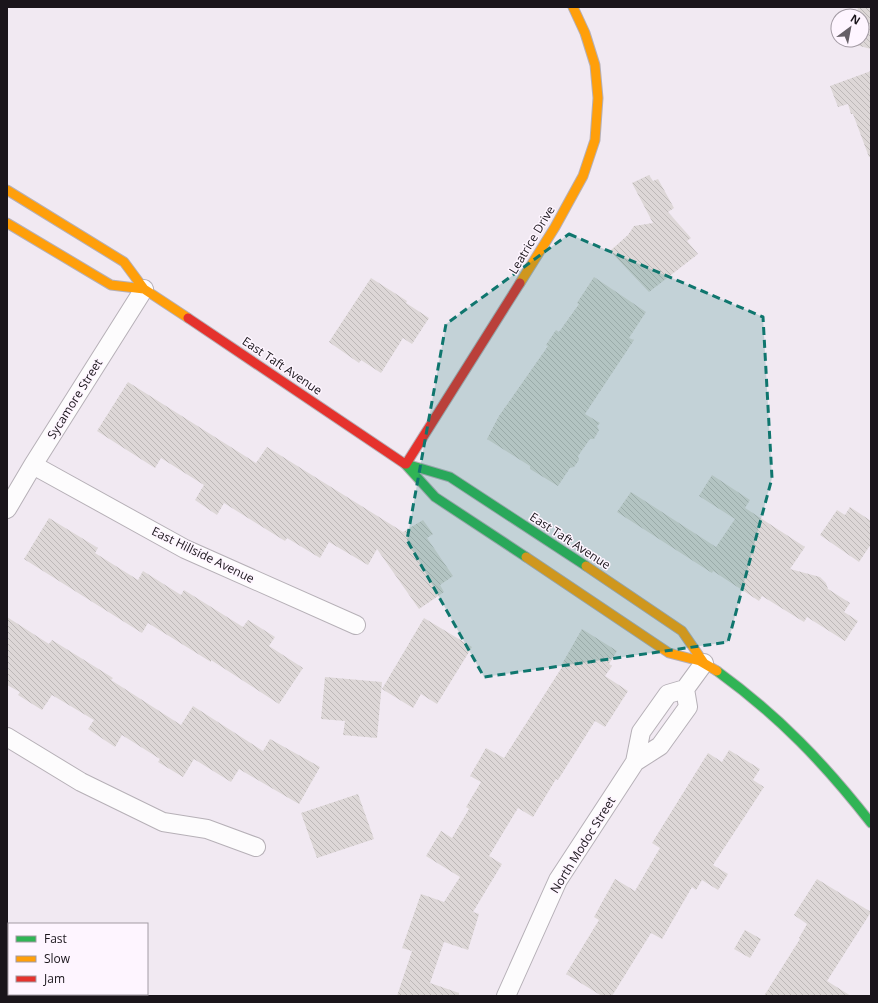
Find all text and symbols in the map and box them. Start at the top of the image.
north arrow [830,8,870,48]
text: N [848,10,863,28]
street label: Leatrice Drive [504,202,559,277]
street label: East Taft Avenue [239,333,326,399]
street label: Sycamore Street [43,355,106,442]
street label: East Taft Avenue [527,508,614,573]
street label: East Hillside Avenue [149,522,258,587]
street label: North Modoc Street [546,793,619,896]
legend [8,923,148,995]
text: Fast [44,930,67,947]
text: Slow [44,950,71,967]
text: Jam [43,970,65,987]

